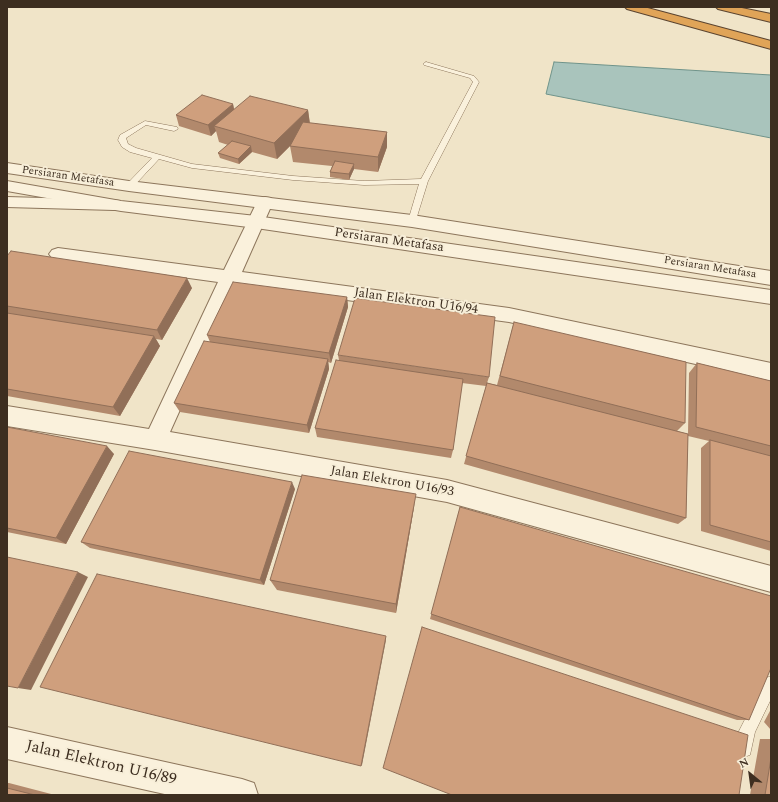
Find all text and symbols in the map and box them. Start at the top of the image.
street label: Persiaran Metafasa [21,164,115,190]
street label: Persiaran Metafasa [333,226,445,256]
street label: Persiaran Metafasa [663,254,757,282]
street label: Jalan Elektron U16/94 [353,286,479,318]
street label: Jalan Elektron U16/93 [329,463,455,501]
street label: Jalan Elektron U16/89 [24,737,178,791]
text: N [736,753,752,773]
north arrow [730,754,770,794]

